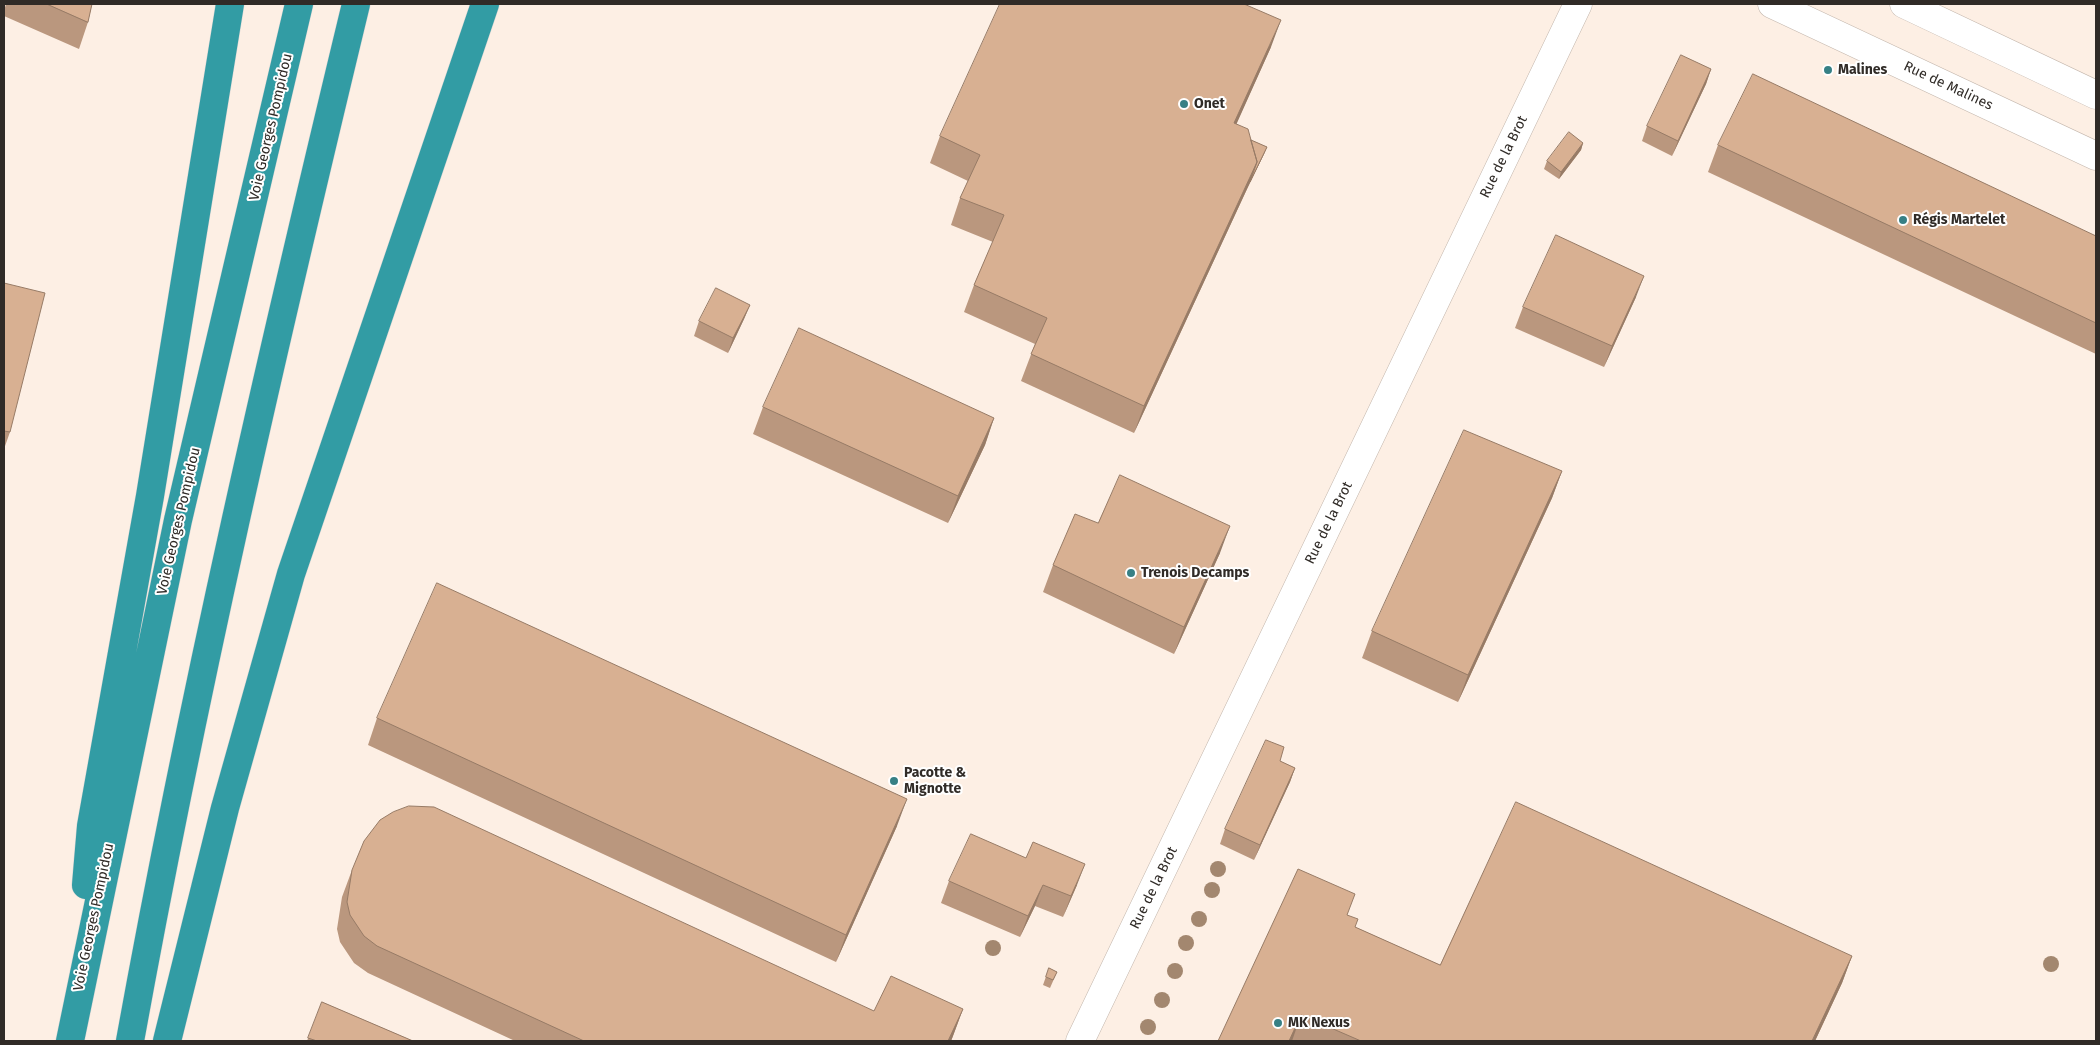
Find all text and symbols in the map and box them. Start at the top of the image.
street label: Voie Georges Pompidou [246,52,296,202]
street label: Rue de Malines [1901,58,1995,114]
place label: Malines [1838,62,1887,78]
marker: Malines [1822,64,1834,76]
place label: Onet [1194,96,1225,112]
marker: Onet [1178,98,1190,110]
street label: Rue de la Brot [1477,113,1531,201]
place label: Régis Martelet [1913,212,2005,228]
marker: Régis Martelet [1897,214,1909,226]
street label: Voie Georges Pompidou [154,446,204,596]
street label: Rue de la Brot [1302,479,1356,567]
place label: Trenois Decamps [1141,565,1249,581]
marker: Trenois Decamps [1125,567,1137,579]
place label: Pacotte & Mignotte [904,765,966,798]
marker: Pacotte & Mignotte [888,775,900,787]
street label: Voie Georges Pompidou [70,842,118,992]
street label: Rue de la Brot [1127,844,1181,932]
place label: MK Nexus [1288,1015,1350,1031]
marker: MK Nexus [1272,1017,1284,1029]

